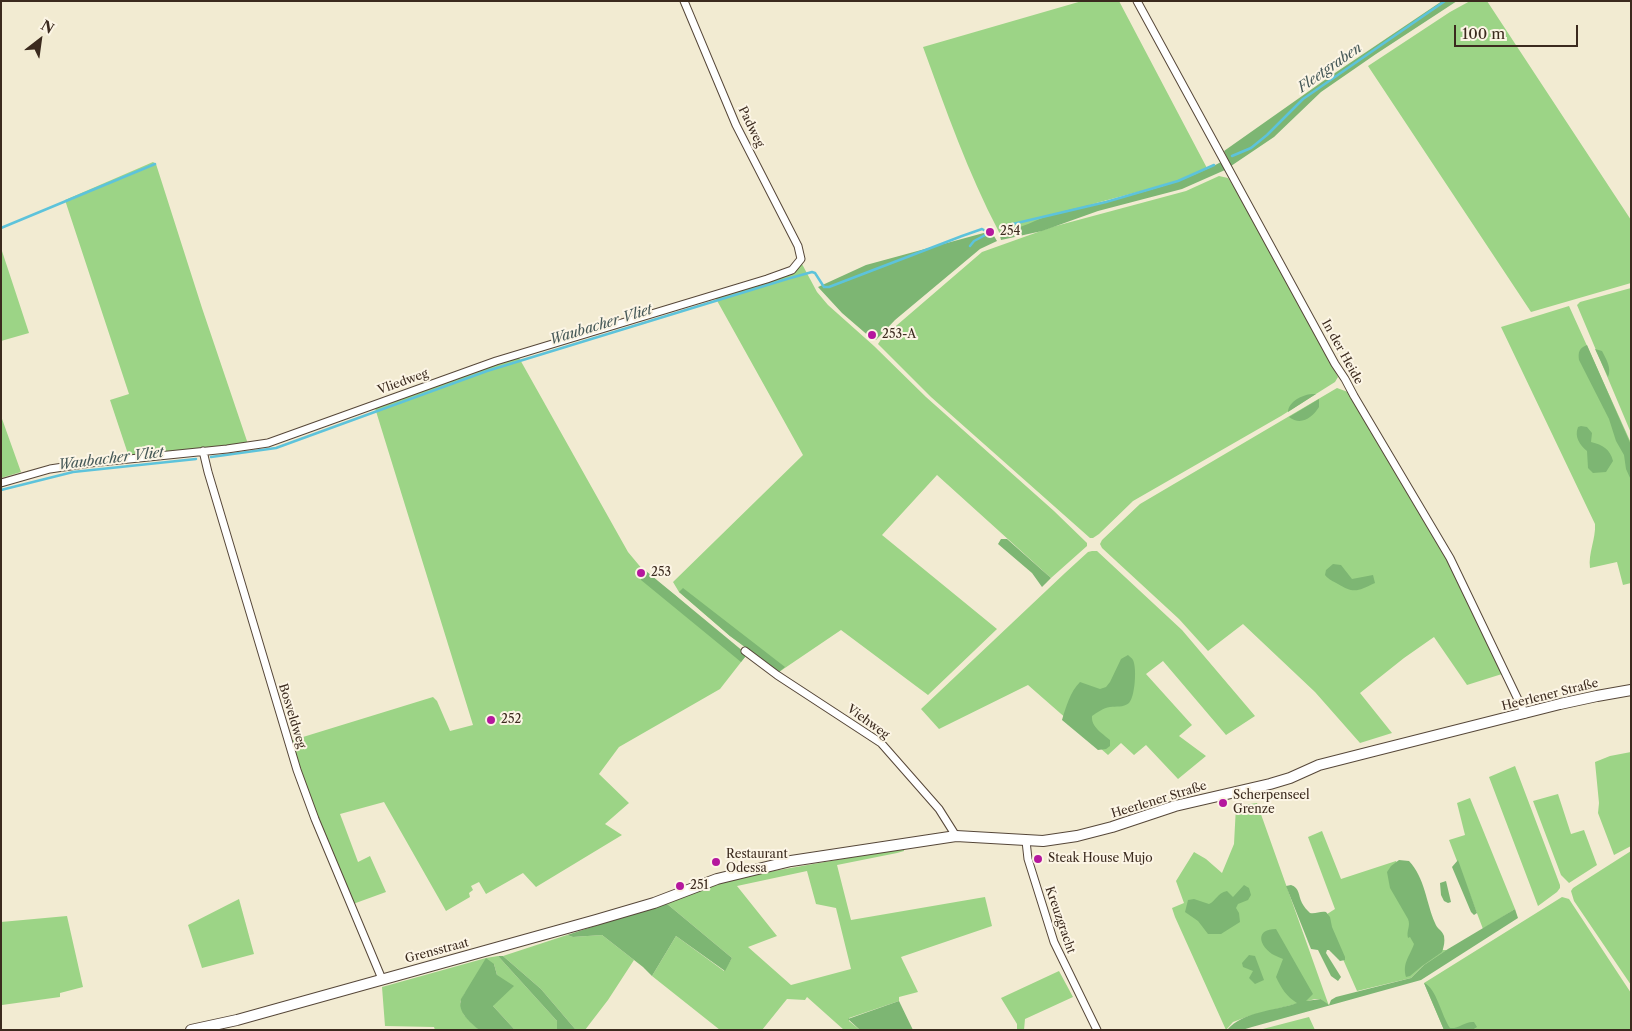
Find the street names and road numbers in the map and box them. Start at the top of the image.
street label: Padweg [735,104,767,150]
street label: In der Heide [1318,317,1366,387]
street label: Vliedweg [376,366,430,398]
street label: Heerlener Straße [1500,676,1600,714]
street label: Bosveldweg [275,682,309,750]
street label: Viehweg [844,702,892,742]
street label: Heerlener Straße [1110,779,1208,821]
street label: Kreuzgracht [1042,884,1078,956]
street label: Grensstraat [404,936,470,966]

